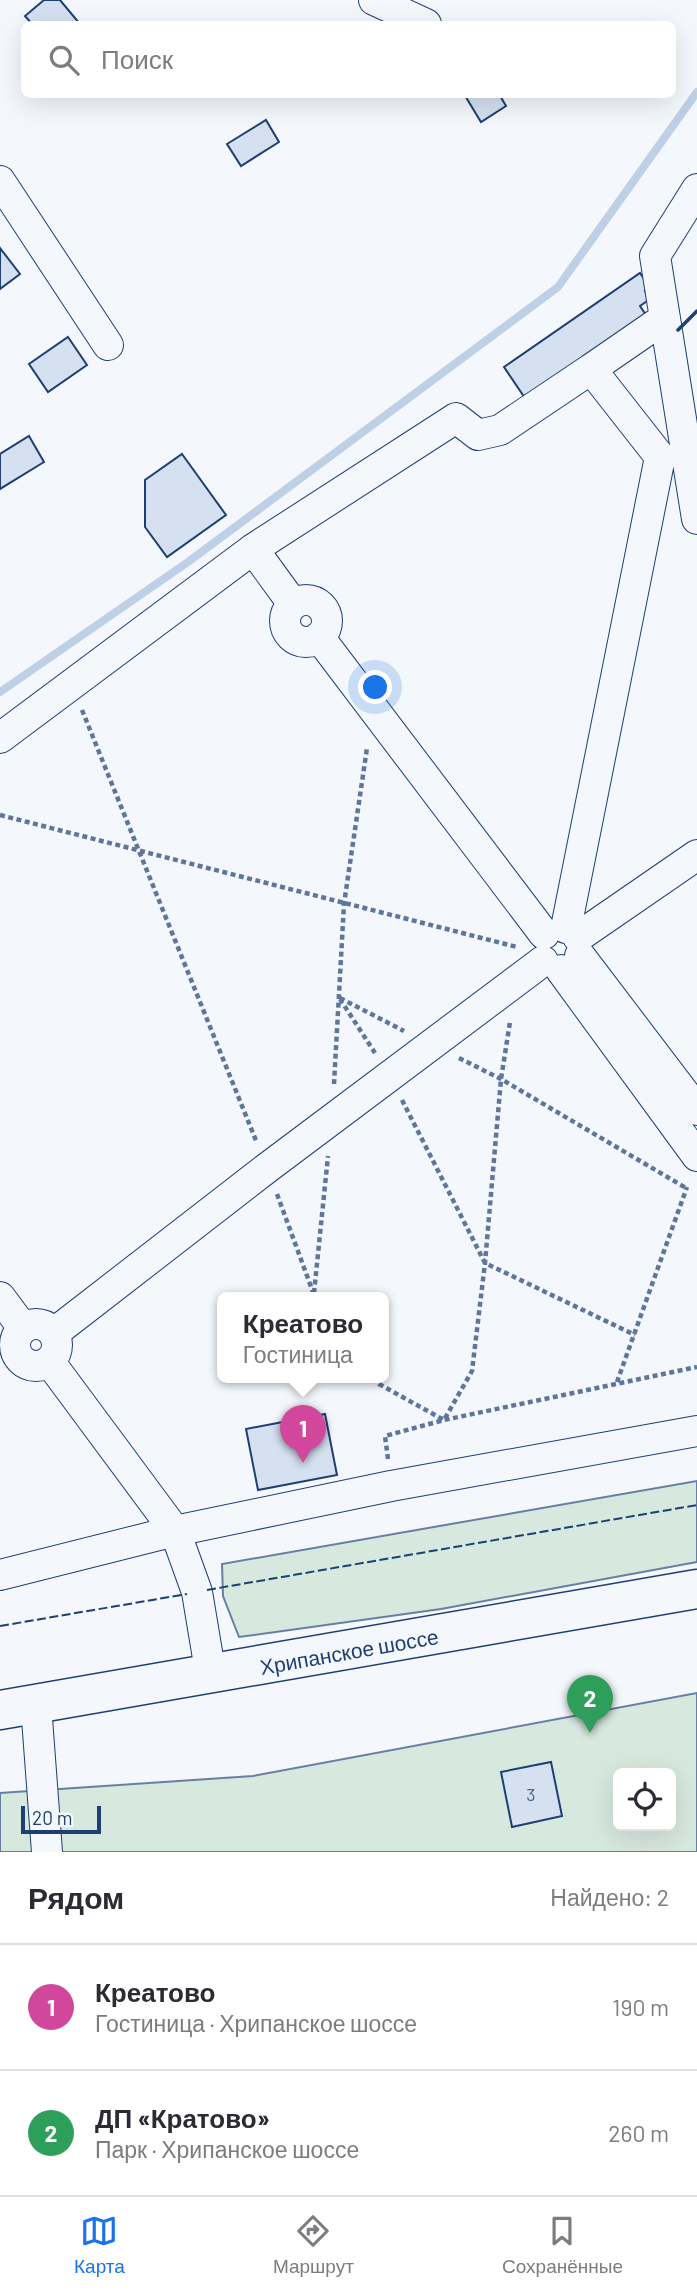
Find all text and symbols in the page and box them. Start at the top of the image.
search box [21,21,676,98]
icon: search [45,41,83,79]
text: Поиск [101,43,173,74]
your location [358,670,392,704]
popup [217,1292,389,1383]
text: Креатово [243,1307,363,1338]
text: Гостиница [243,1340,353,1368]
pin: 1 [280,1405,326,1463]
street label: Хрипанское шоссе [258,1623,440,1679]
pin: 2 [567,1675,613,1733]
map controls [613,1768,676,1831]
button: locate [613,1768,676,1831]
house number: 3 [526,1783,536,1805]
scale bar [21,1803,102,1835]
text: 20 m [32,1806,72,1829]
text: Рядом [28,1879,124,1915]
text: Найдено: 2 [550,1883,669,1911]
text: Креатово [95,1976,215,2007]
text: 1 [47,1993,55,2021]
text: 190 m [612,1993,669,2021]
text: Гостиница · Хрипанское шоссе [95,2009,417,2037]
text: ДП «Кратово» [95,2102,270,2133]
text: 2 [45,2119,57,2147]
text: 260 m [608,2119,669,2147]
text: Парк · Хрипанское шоссе [95,2135,359,2163]
tab: Карта [74,2212,125,2278]
tab: Маршрут [273,2212,354,2278]
tab: Сохранённые [502,2212,623,2278]

